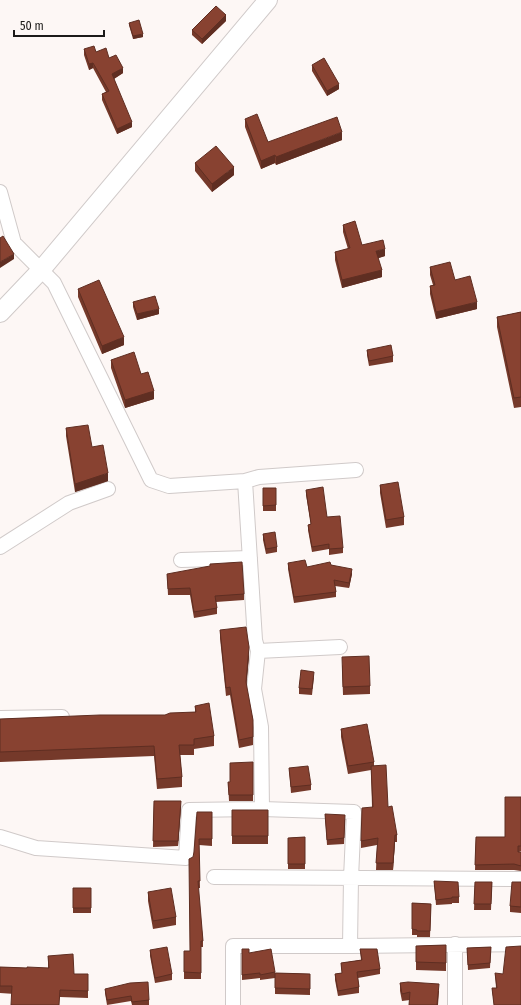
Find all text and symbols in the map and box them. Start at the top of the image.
scale bar [14,12,104,38]
text: 50 m [20,19,44,33]

